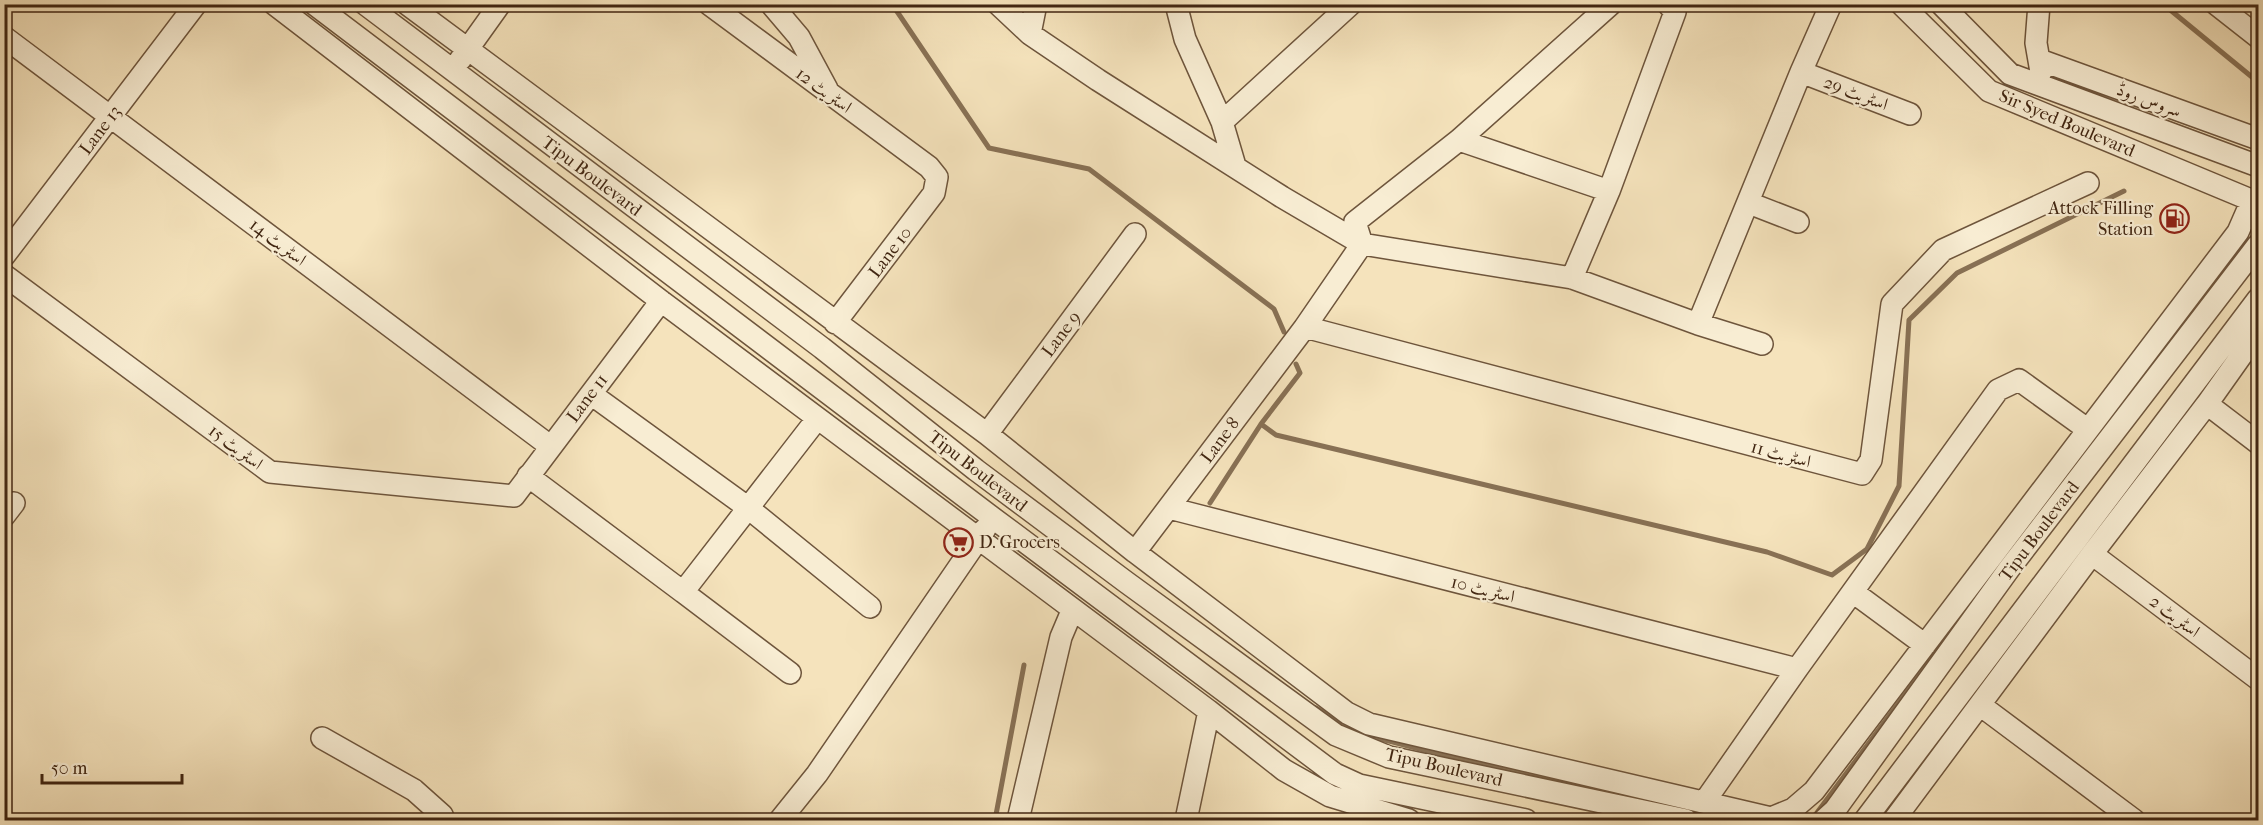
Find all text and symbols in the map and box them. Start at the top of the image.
street label: اسٹریٹ 12 [791,63,856,119]
street label: اسٹریٹ 29 [1820,72,1891,116]
street label: سروس روڈ [2113,79,2184,123]
street label: Sir Syed Boulevard [1996,85,2138,162]
street label: Lane 13 [75,102,126,159]
street label: Tipu Boulevard [538,132,646,221]
place label: Attock Filling Station [2047,198,2154,240]
fuel station icon: Attock Filling Station [2158,202,2190,234]
street label: اسٹریٹ 14 [245,214,310,271]
street label: Lane 10 [864,223,916,282]
street label: Lane 9 [1037,307,1085,361]
street label: Lane 11 [562,370,612,427]
street label: Lane 8 [1197,413,1244,467]
street label: اسٹریٹ 15 [204,420,267,476]
street label: Tipu Boulevard [924,426,1031,517]
street label: اسٹریٹ 11 [1748,436,1813,474]
street label: Tipu Boulevard [1995,477,2084,585]
supermarket icon: D. Grocers [942,526,974,558]
place label: D. Grocers [979,532,1060,553]
street label: اسٹریٹ 10 [1449,571,1517,609]
street label: اسٹریٹ 2 [2145,591,2204,643]
street label: Tipu Boulevard [1383,744,1505,791]
scale bar [42,747,182,785]
text: 50 m [51,758,88,779]

